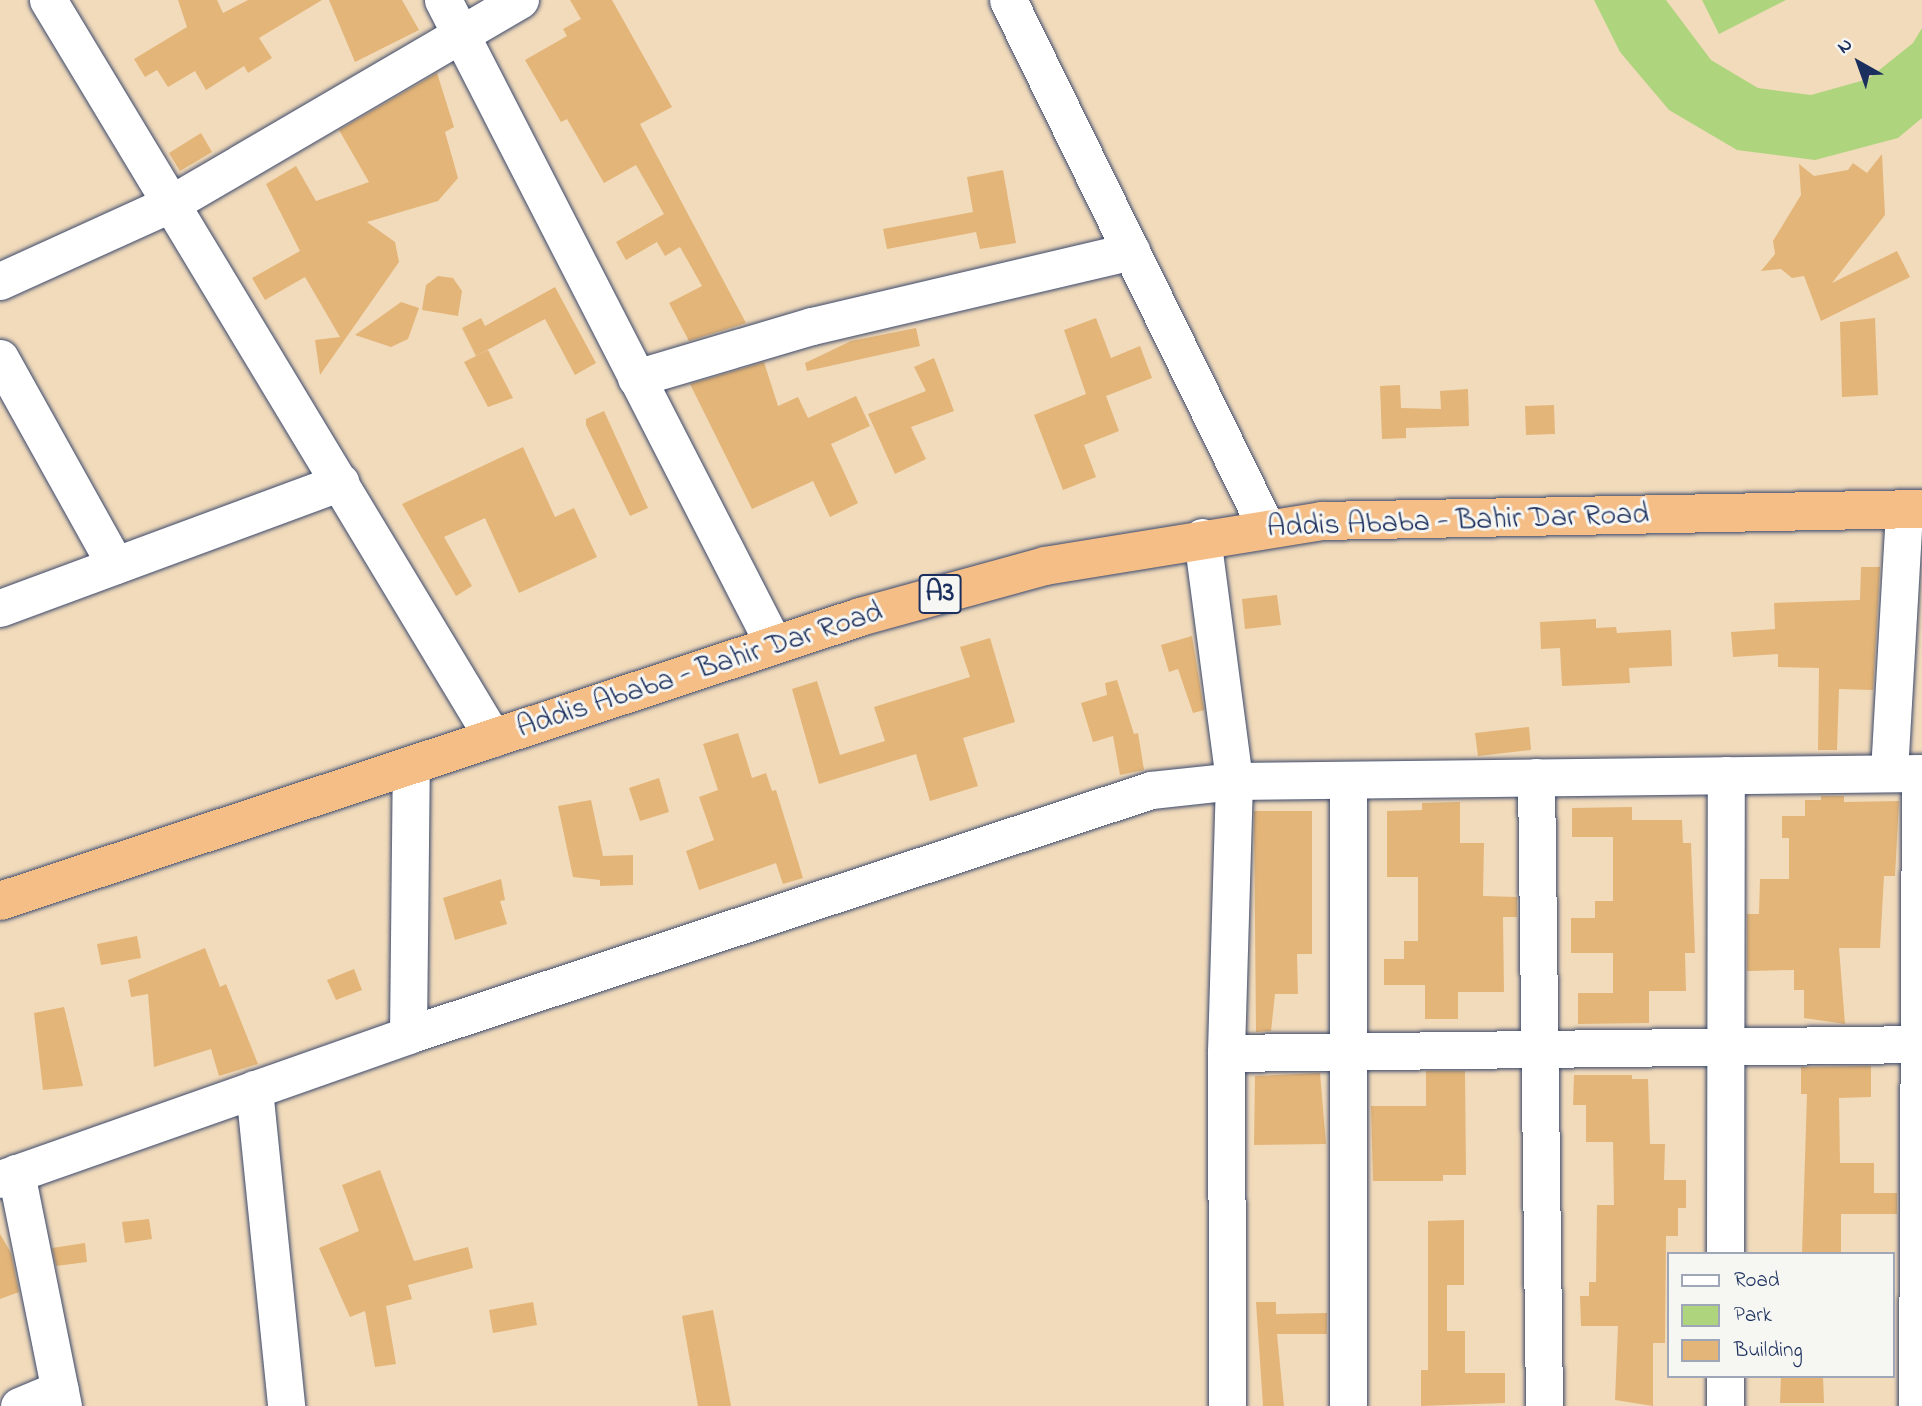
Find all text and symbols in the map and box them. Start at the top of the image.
north arrow [1824,28,1894,98]
text: N [1832,32,1859,61]
street label: Addis Ababa - Bahir Dar Road [1266,497,1650,547]
road number: A3 [917,570,963,618]
street label: Addis Ababa - Bahir Dar Road [513,595,887,747]
legend [1666,1252,1894,1378]
text: Road [1734,1266,1780,1296]
text: Park [1734,1301,1772,1331]
text: Building [1734,1336,1803,1366]

